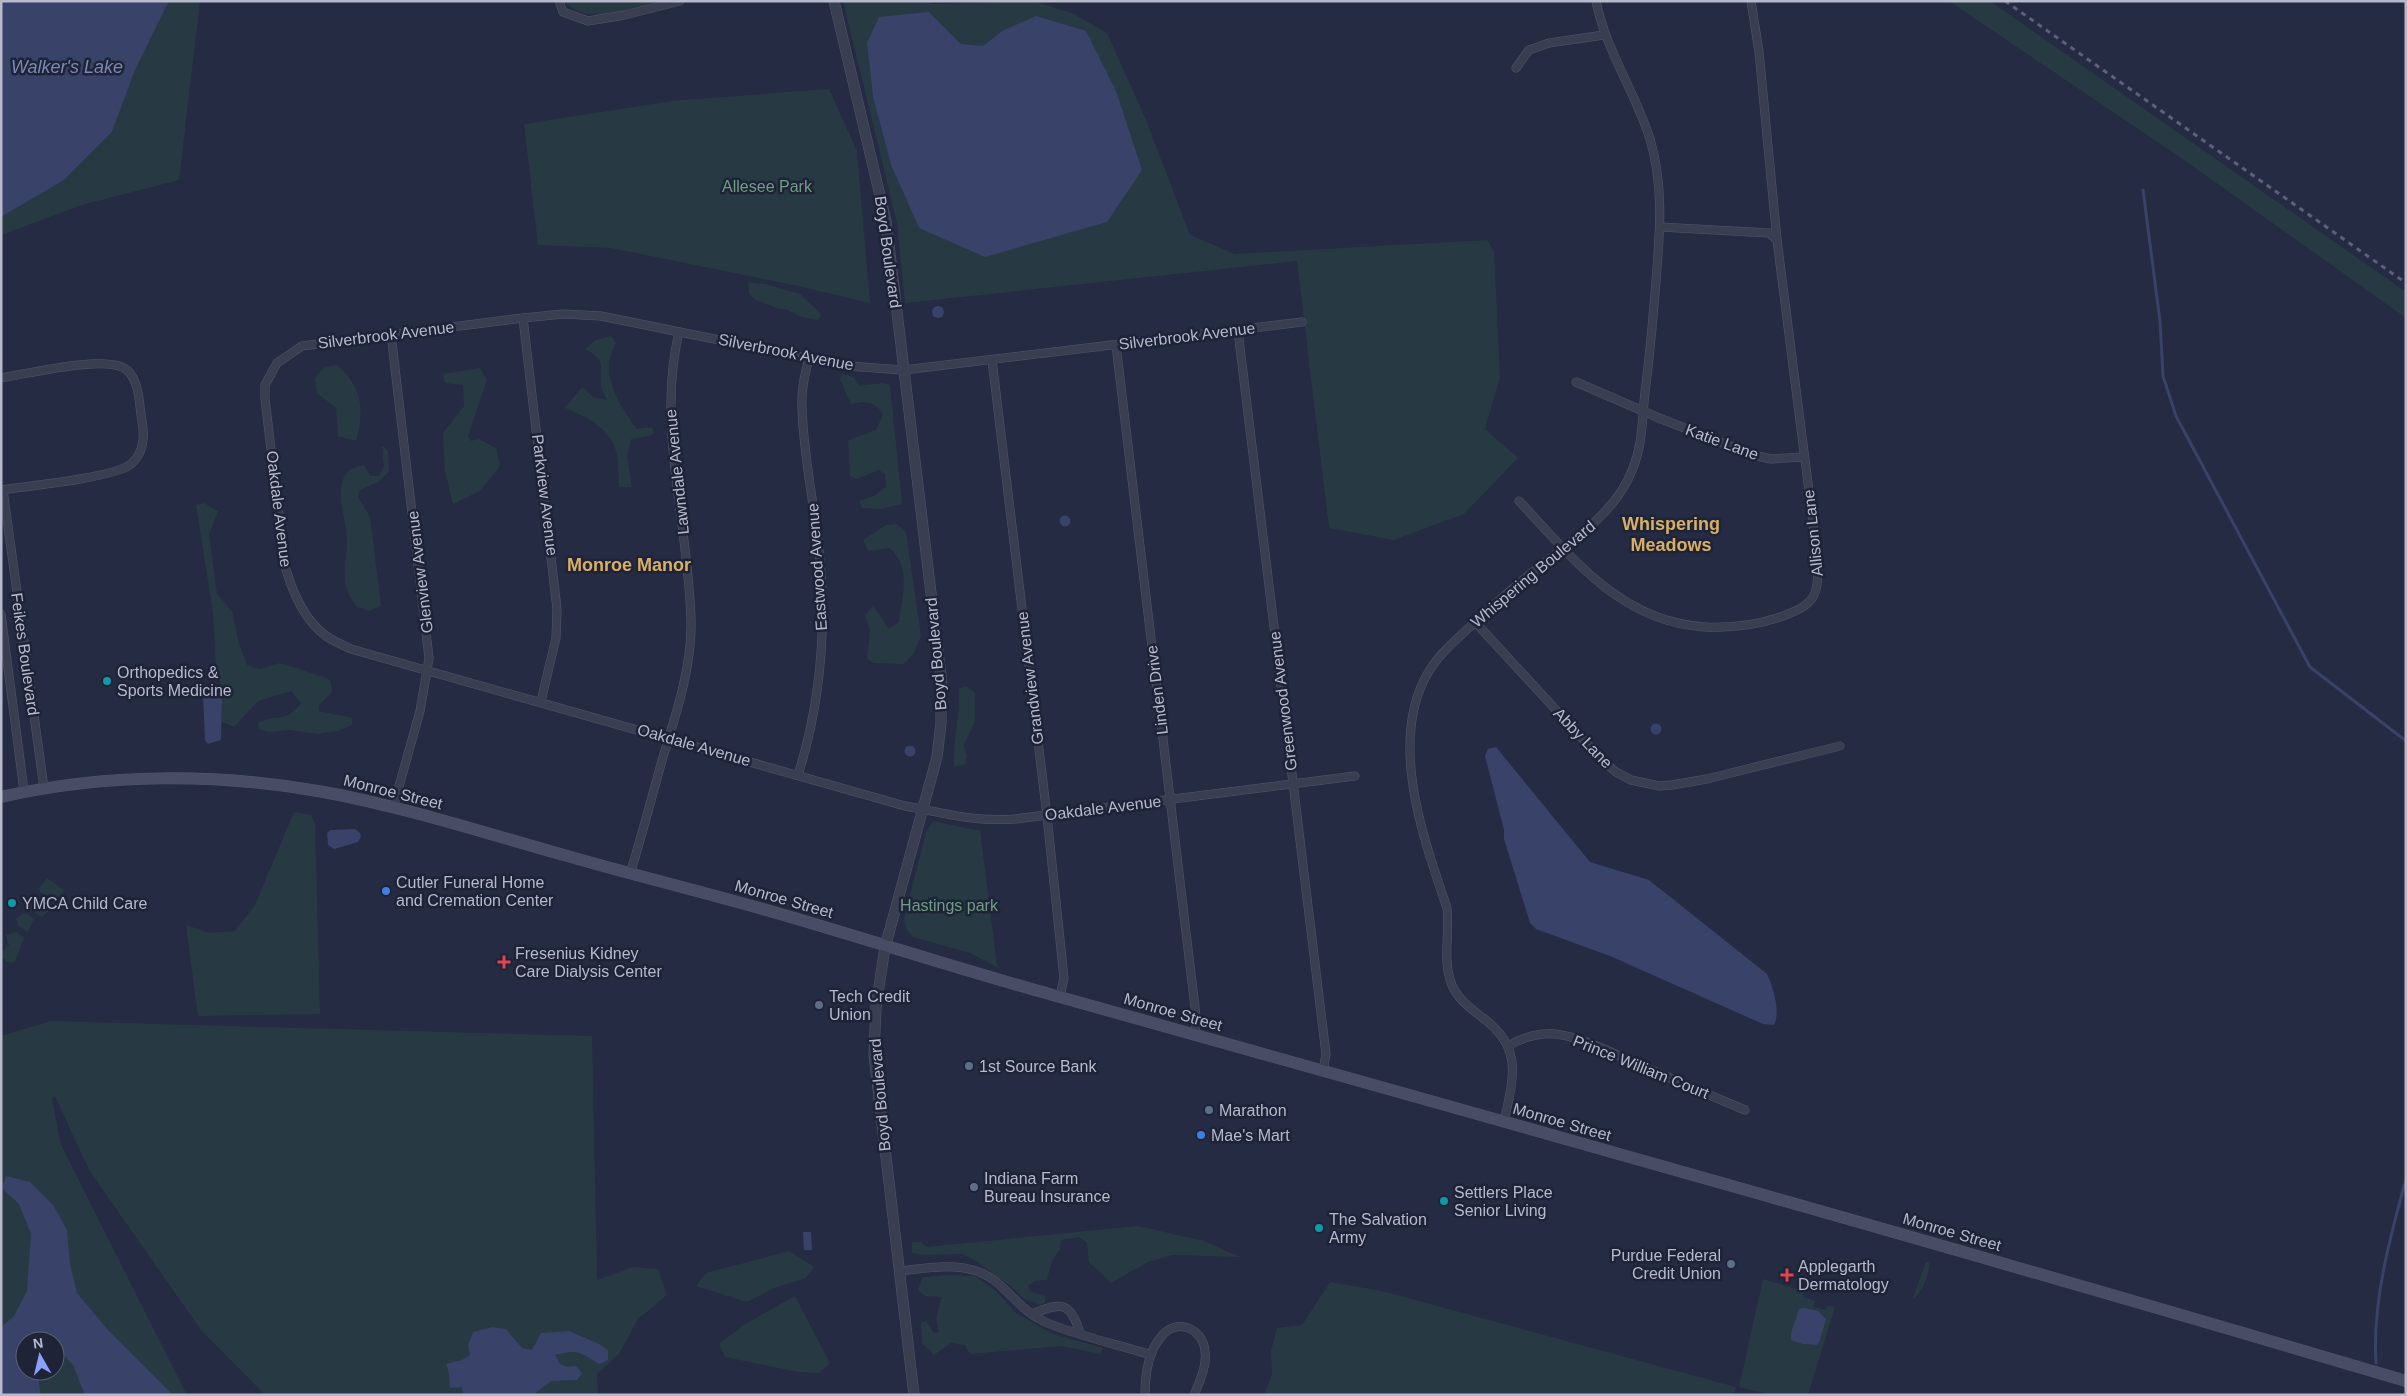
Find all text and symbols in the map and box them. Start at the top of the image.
water label: Walker's Lake [11,57,123,77]
park label: Allesee Park [722,178,813,195]
street label: Boyd Boulevard [872,195,904,309]
street label: Silverbrook Avenue [317,318,455,352]
street label: Silverbrook Avenue [1118,319,1256,353]
street label: Silverbrook Avenue [717,331,855,373]
street label: Lawndale Avenue [662,408,692,536]
street label: Katie Lane [1683,421,1761,463]
street label: Parkview Avenue [529,433,561,557]
street label: Oakdale Avenue [263,450,295,568]
street label: Allison Lane [1800,489,1826,577]
street label: Eastwood Avenue [804,503,830,631]
street label: Glenview Avenue [404,510,436,634]
district label: Whispering Meadows [1622,514,1720,555]
street label: Whispering Boulevard [1468,517,1598,631]
district label: Monroe Manor [567,555,691,575]
street label: Feikes Boulevard [8,592,42,716]
street label: Boyd Boulevard [923,597,949,711]
street label: Grandview Avenue [1013,610,1047,746]
street label: Greenwood Avenue [1266,630,1300,772]
street label: Linden Drive [1143,644,1171,736]
place label: Orthopedics & Sports Medicine [117,664,232,699]
marker: Orthopedics & Sports Medicine [101,675,113,687]
street label: Abby Lane [1550,705,1616,771]
street label: Oakdale Avenue [635,721,753,769]
street label: Monroe Street [342,771,445,813]
street label: Oakdale Avenue [1044,792,1162,824]
place label: Cutler Funeral Home and Cremation Center [396,874,554,909]
street label: Monroe Street [733,877,836,921]
marker: Cutler Funeral Home and Cremation Center [380,885,392,897]
place label: YMCA Child Care [22,895,147,912]
marker: YMCA Child Care [6,897,18,909]
park label: Hastings park [900,897,999,914]
place label: Fresenius Kidney Care Dialysis Center [515,945,662,980]
marker: Fresenius Kidney Care Dialysis Center [497,955,511,969]
place label: Tech Credit Union [829,988,910,1023]
street label: Monroe Street [1122,990,1225,1034]
marker: Tech Credit Union [813,999,825,1011]
street label: Prince William Court [1571,1032,1712,1102]
street label: Boyd Boulevard [867,1038,893,1152]
place label: 1st Source Bank [979,1058,1097,1075]
marker: 1st Source Bank [963,1060,975,1072]
street label: Monroe Street [1511,1100,1614,1144]
place label: Marathon [1219,1102,1287,1119]
marker: Marathon [1203,1104,1215,1116]
place label: Mae's Mart [1211,1127,1290,1144]
marker: Mae's Mart [1195,1129,1207,1141]
place label: Indiana Farm Bureau Insurance [984,1170,1110,1205]
marker: Indiana Farm Bureau Insurance [968,1181,980,1193]
place label: Settlers Place Senior Living [1454,1184,1553,1219]
marker: Settlers Place Senior Living [1438,1195,1450,1207]
street label: Monroe Street [1901,1210,2004,1254]
place label: The Salvation Army [1329,1211,1427,1246]
marker: The Salvation Army [1313,1222,1325,1234]
place label: Purdue Federal Credit Union [1611,1247,1721,1282]
marker: Purdue Federal Credit Union [1725,1258,1737,1270]
place label: Applegarth Dermatology [1798,1258,1889,1293]
marker: Applegarth Dermatology [1780,1268,1794,1282]
north arrow [15,1331,65,1381]
text: N [32,1334,44,1352]

